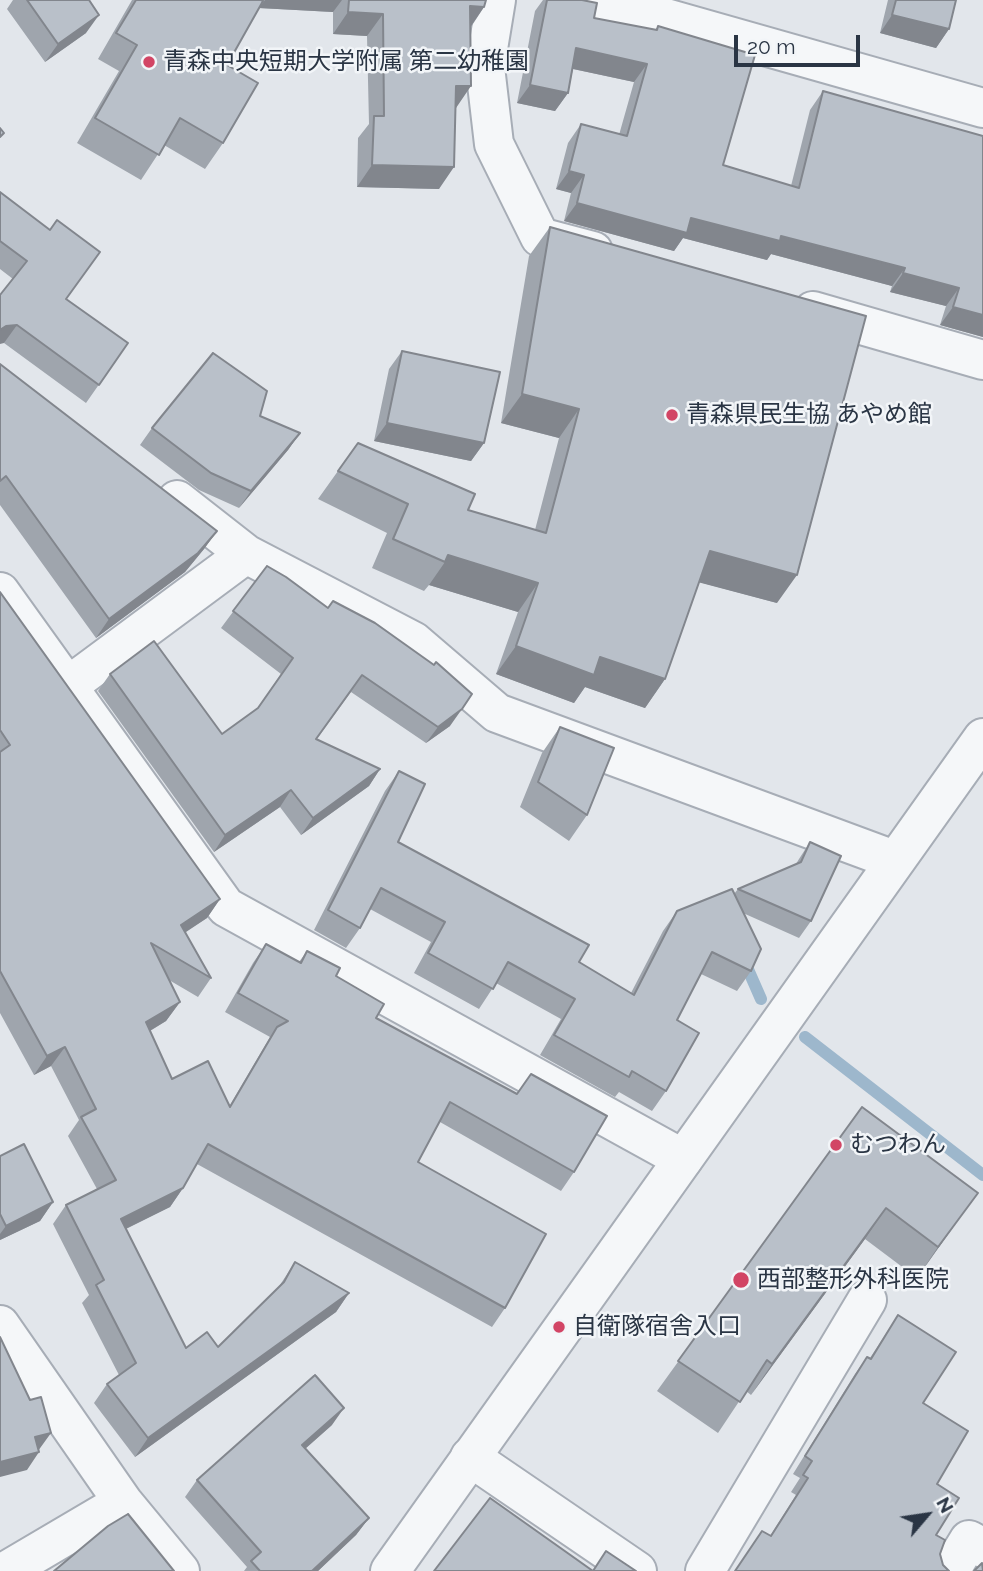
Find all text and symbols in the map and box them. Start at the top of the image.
scale bar [738,21,864,65]
text: 20 m [747,34,795,59]
place label: 青森中央短期大学附属 第二幼稚園 [163,48,529,76]
marker: 青森中央短期大学附属 第二幼稚園 [141,54,157,70]
place label: 青森県民生協 あやめ館 [686,401,932,429]
marker: 青森県民生協 あやめ館 [664,407,680,423]
place label: むつわん [850,1131,946,1159]
marker: むつわん [828,1137,844,1153]
place label: 西部整形外科医院 [757,1266,949,1294]
marker: 西部整形外科医院 [731,1270,751,1290]
place label: 自衛隊宿舎入口 [573,1313,741,1341]
marker: 自衛隊宿舎入口 [551,1319,567,1335]
north arrow [892,1480,962,1550]
text: N [932,1493,959,1516]

